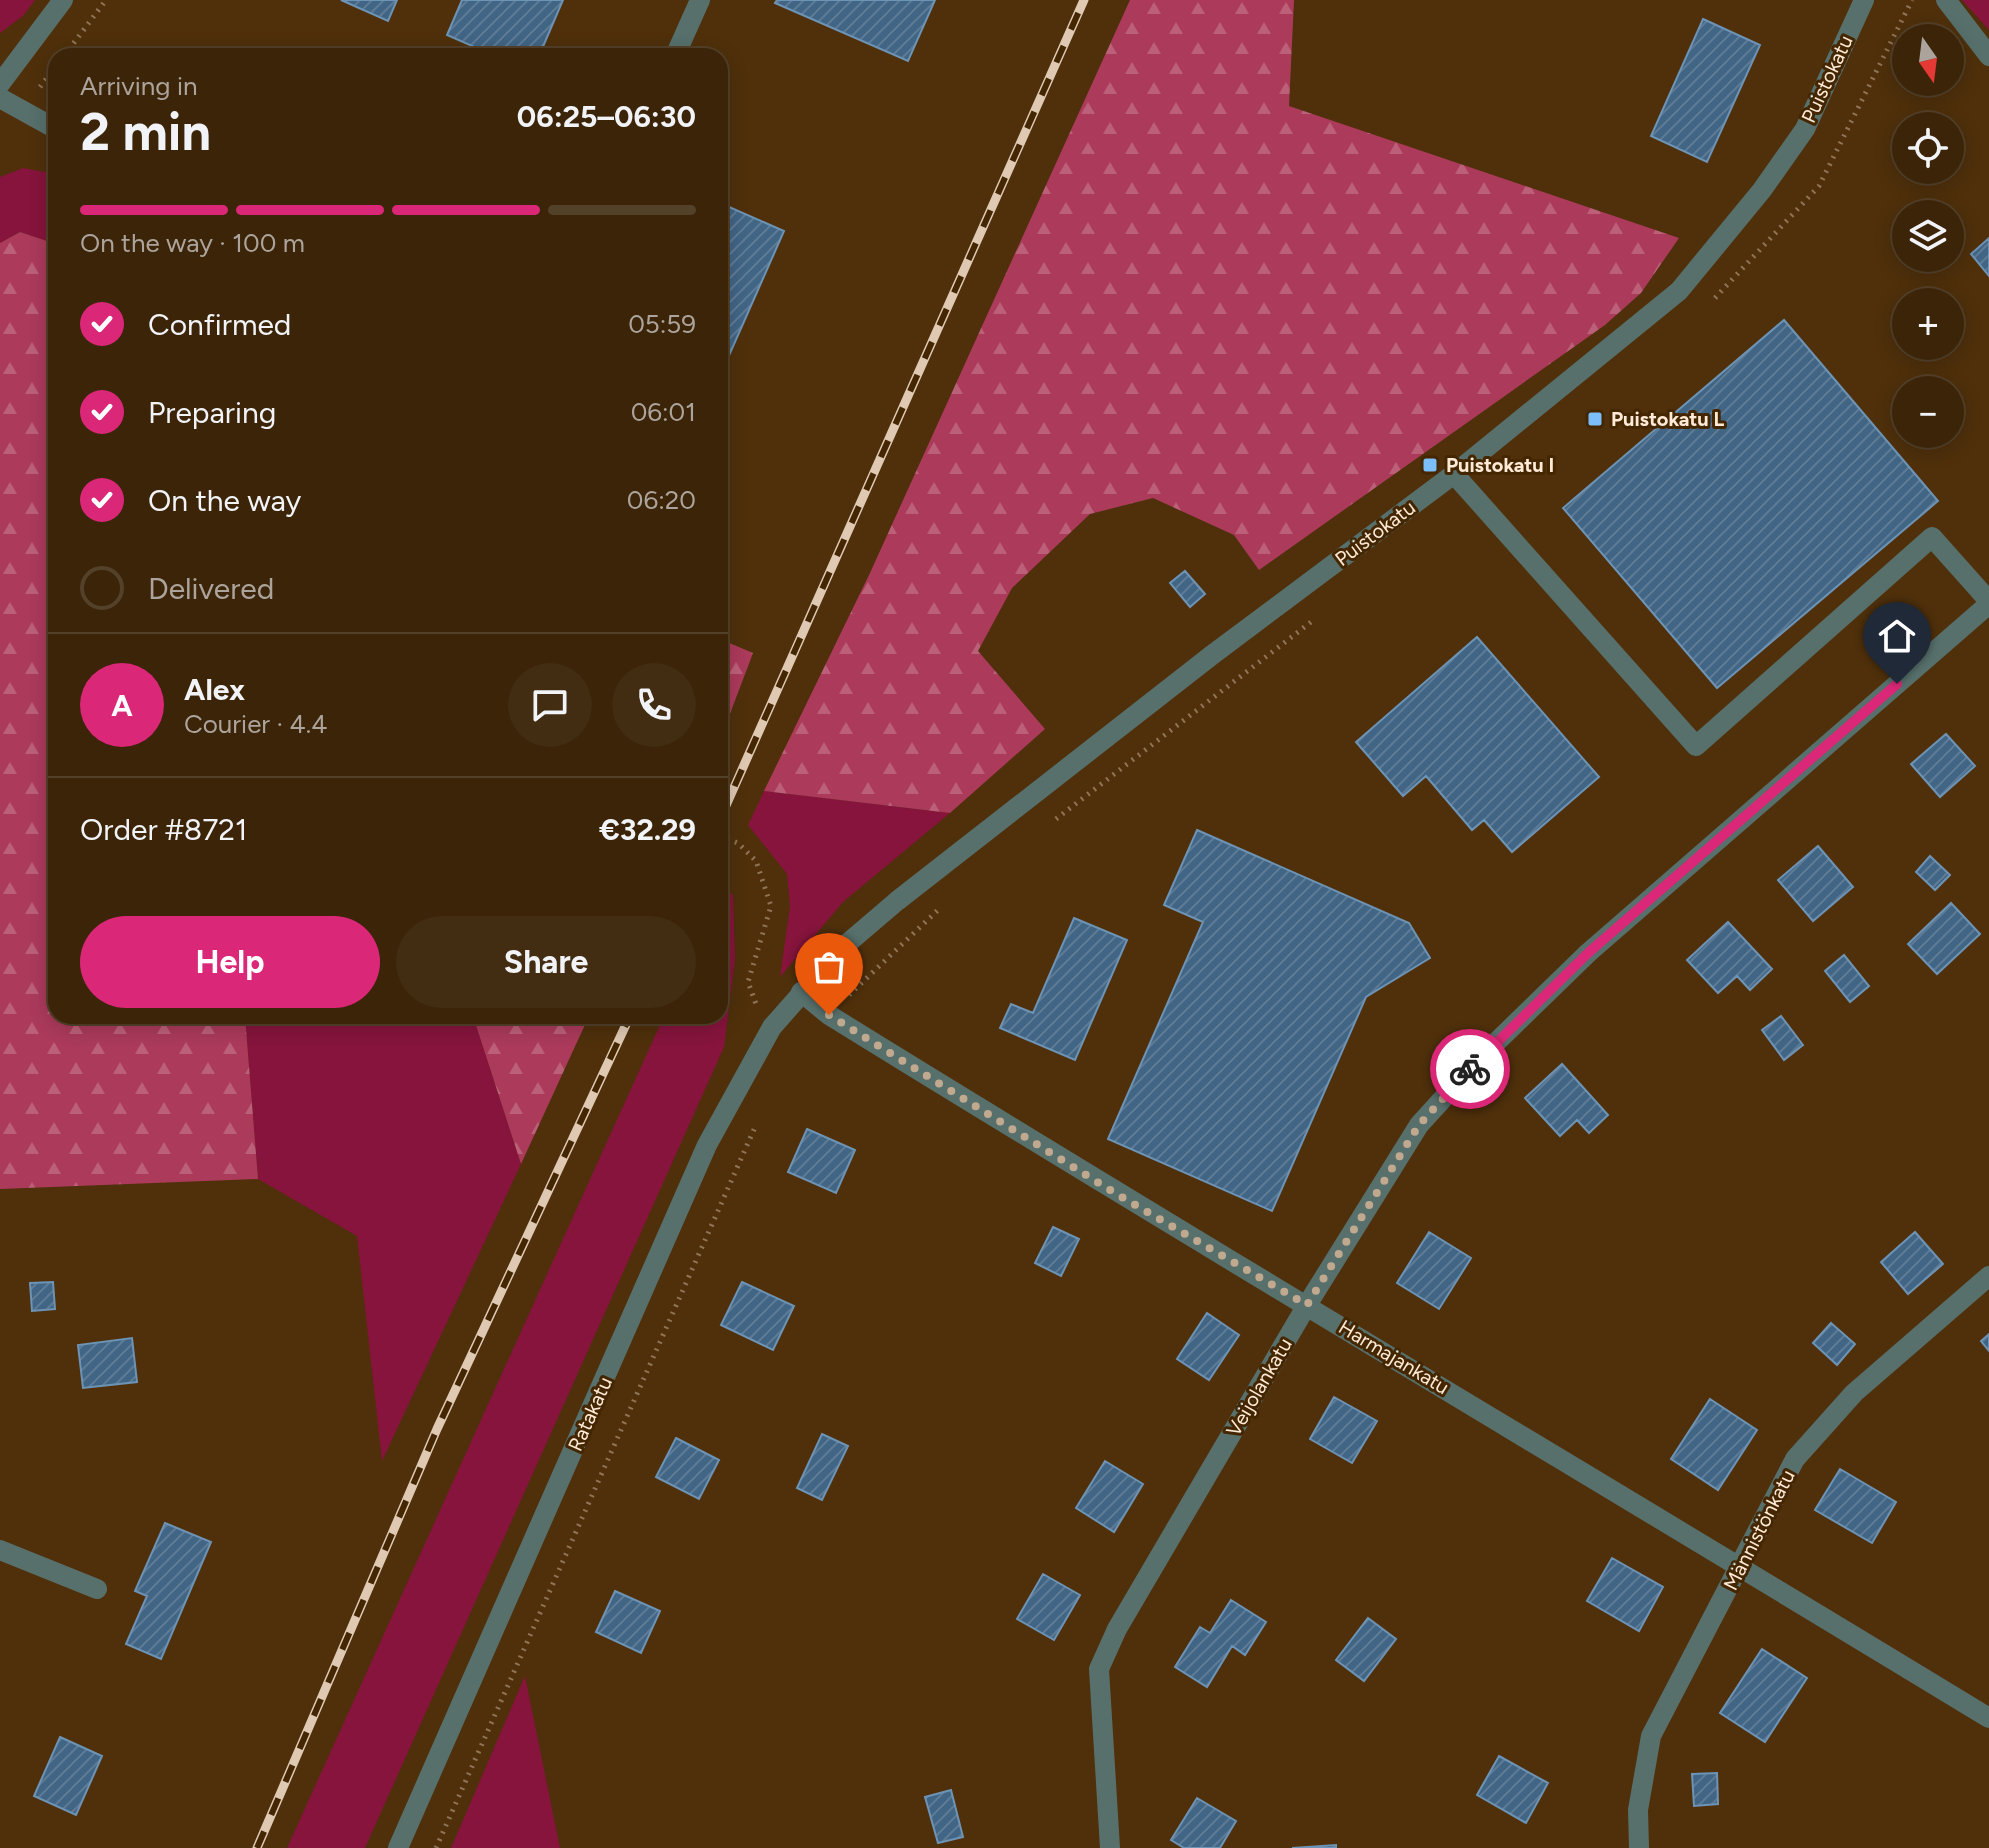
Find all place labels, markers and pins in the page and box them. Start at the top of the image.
place label: Puistokatu L [1611,407,1724,431]
marker: Puistokatu L [1586,410,1604,428]
place label: Puistokatu I [1446,453,1554,477]
marker: Puistokatu I [1421,456,1439,474]
pin [1863,602,1931,684]
pin [795,933,863,1015]

